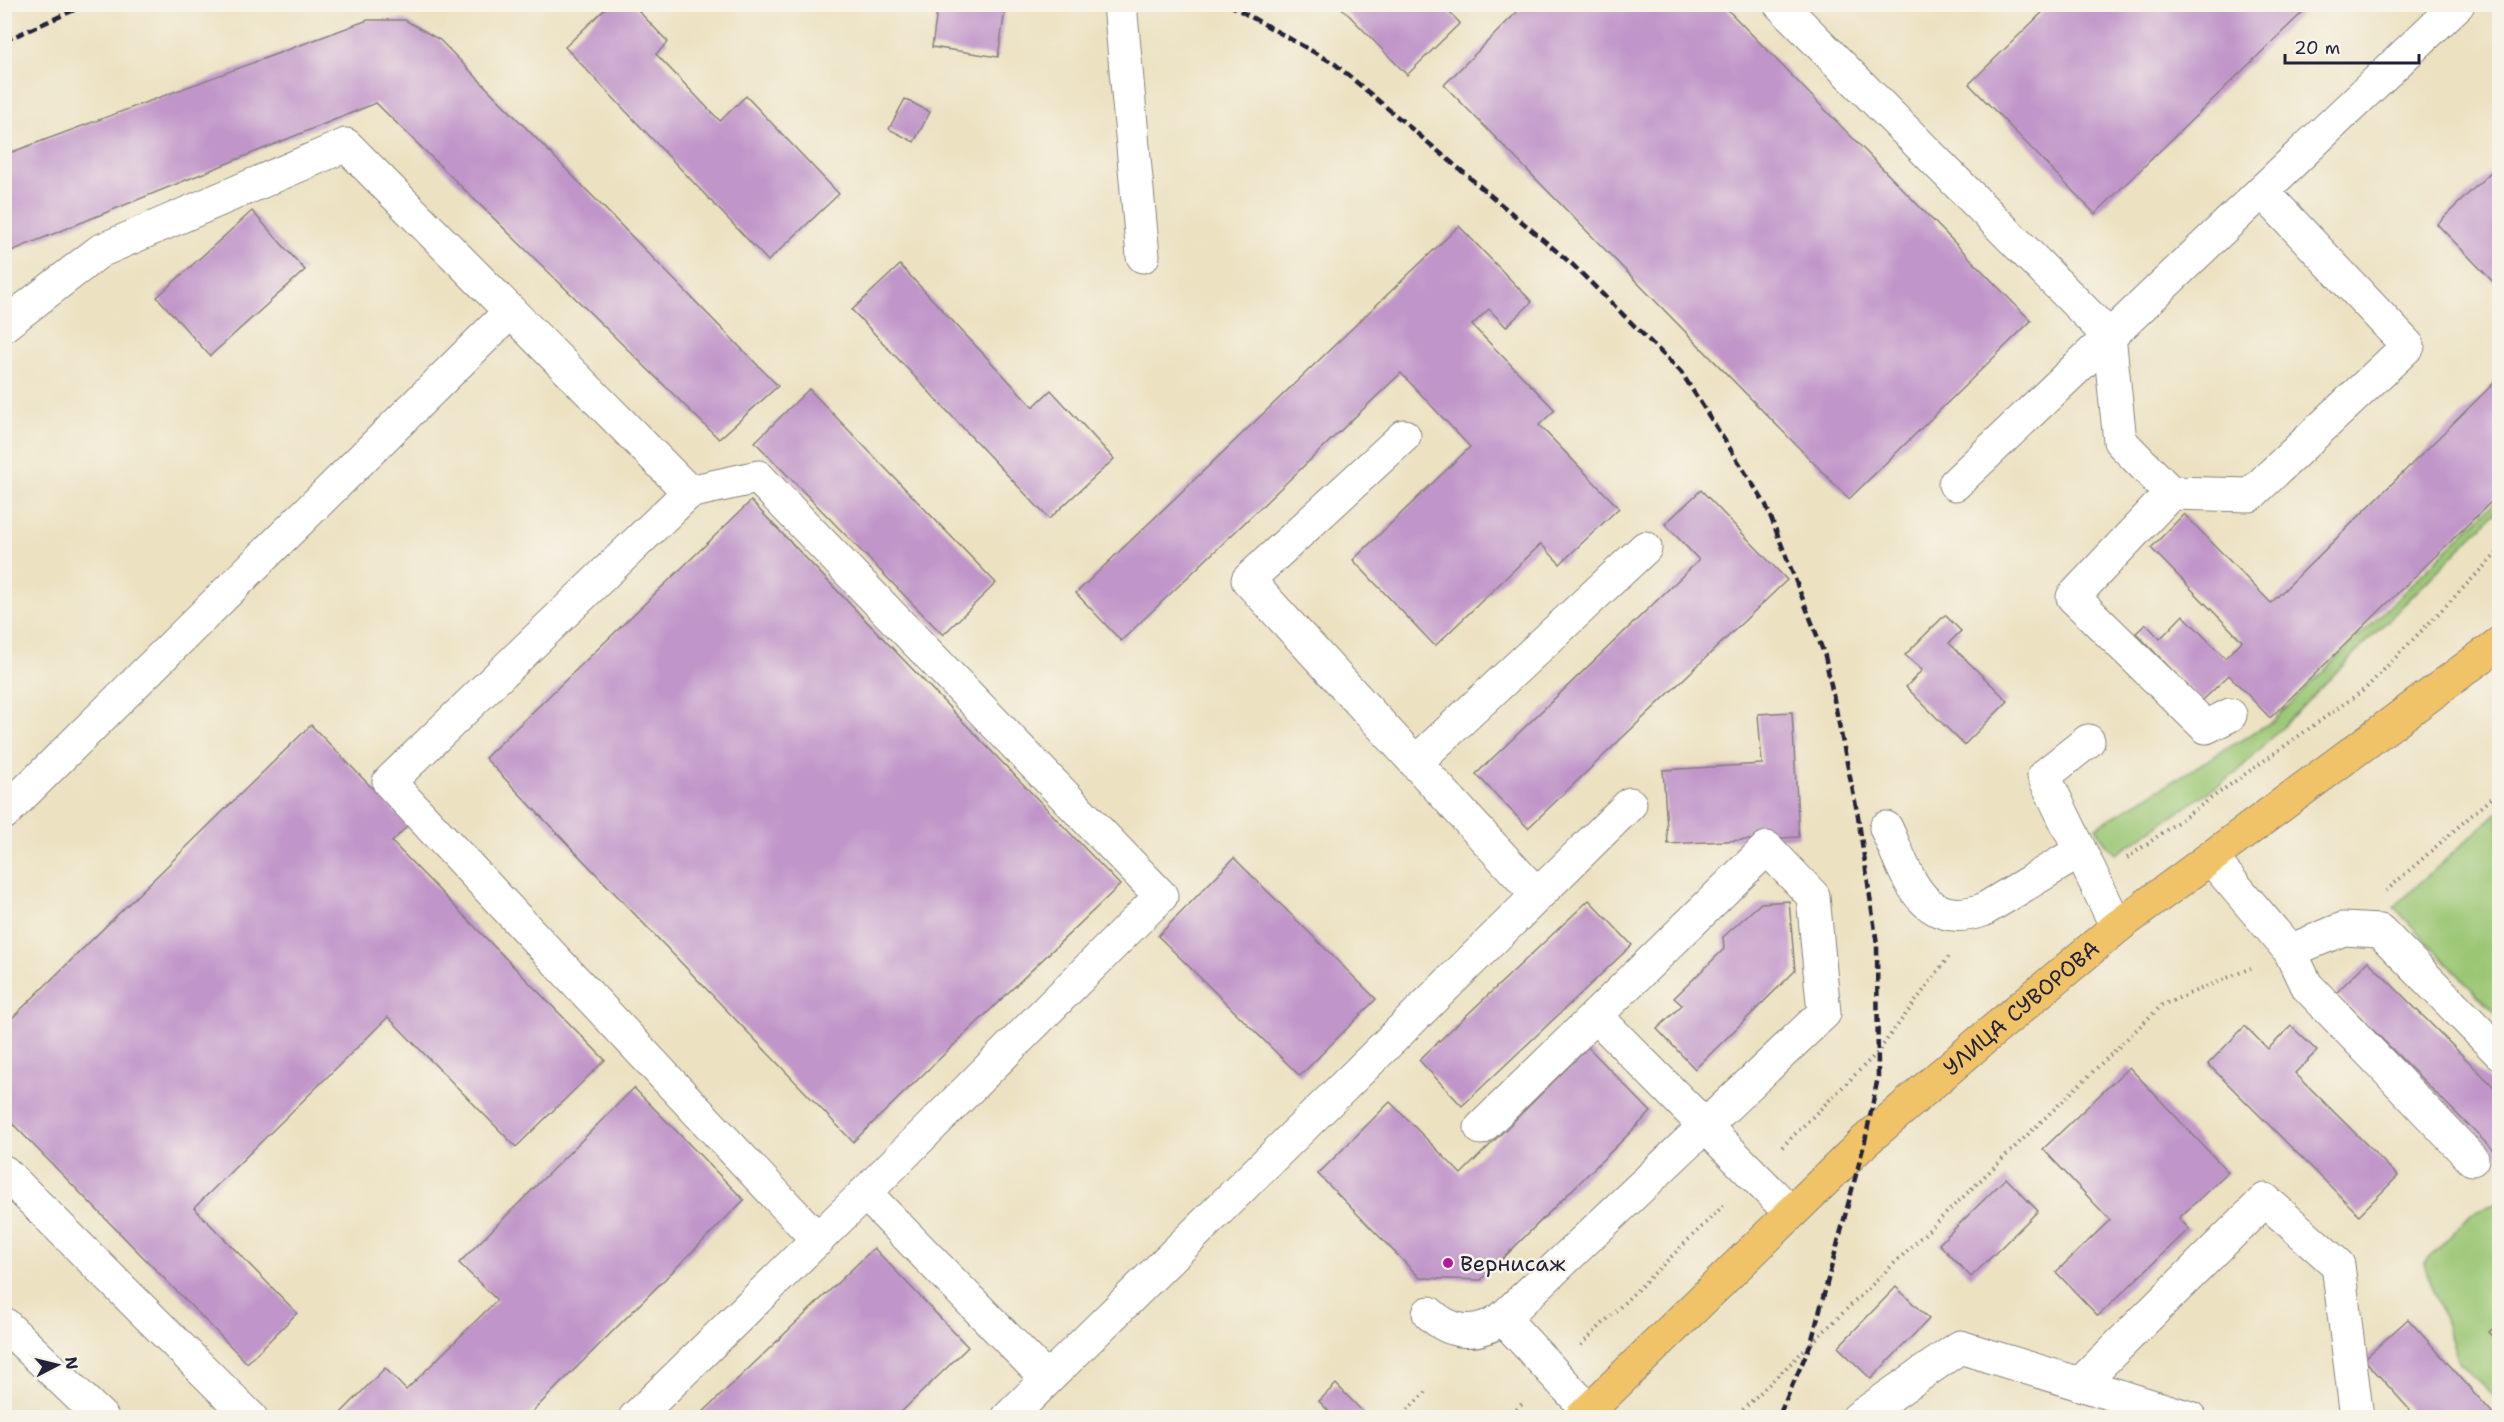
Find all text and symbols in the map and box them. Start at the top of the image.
scale bar [2285,27,2418,65]
text: 20 m [2294,36,2340,60]
street label: УЛИЦА СУВОРОВА [1937,934,2105,1082]
place label: Вернисаж [1460,1249,1566,1278]
marker: Вернисаж [1441,1256,1455,1270]
north arrow [27,1335,87,1395]
text: N [60,1356,83,1371]

